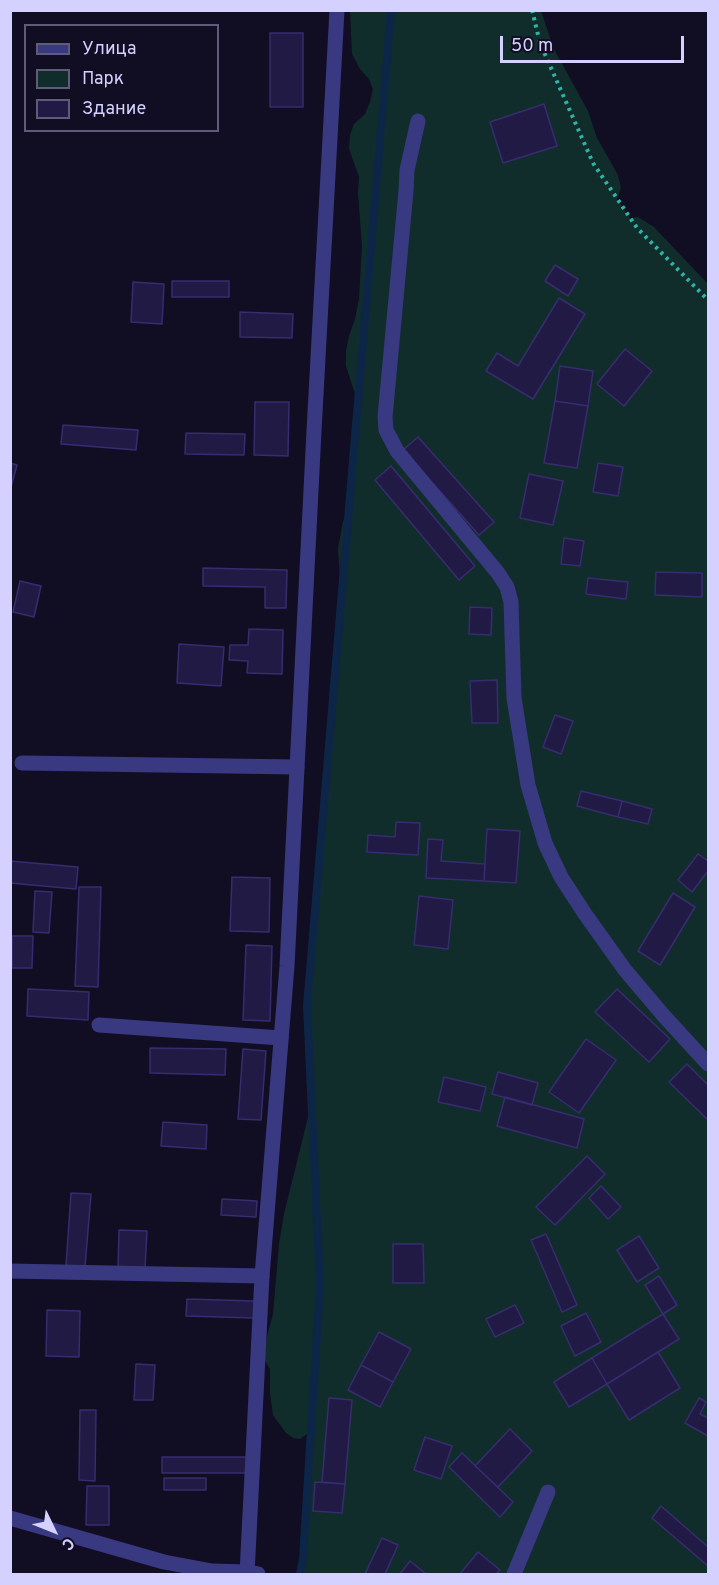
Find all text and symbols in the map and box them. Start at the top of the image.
legend [24,24,219,132]
scale bar [503,24,688,62]
text: 50 m [511,35,553,58]
text: Улица [82,38,136,61]
text: Парк [82,68,124,91]
text: Здание [82,98,146,121]
north arrow [24,1501,84,1561]
text: С [56,1533,78,1554]

